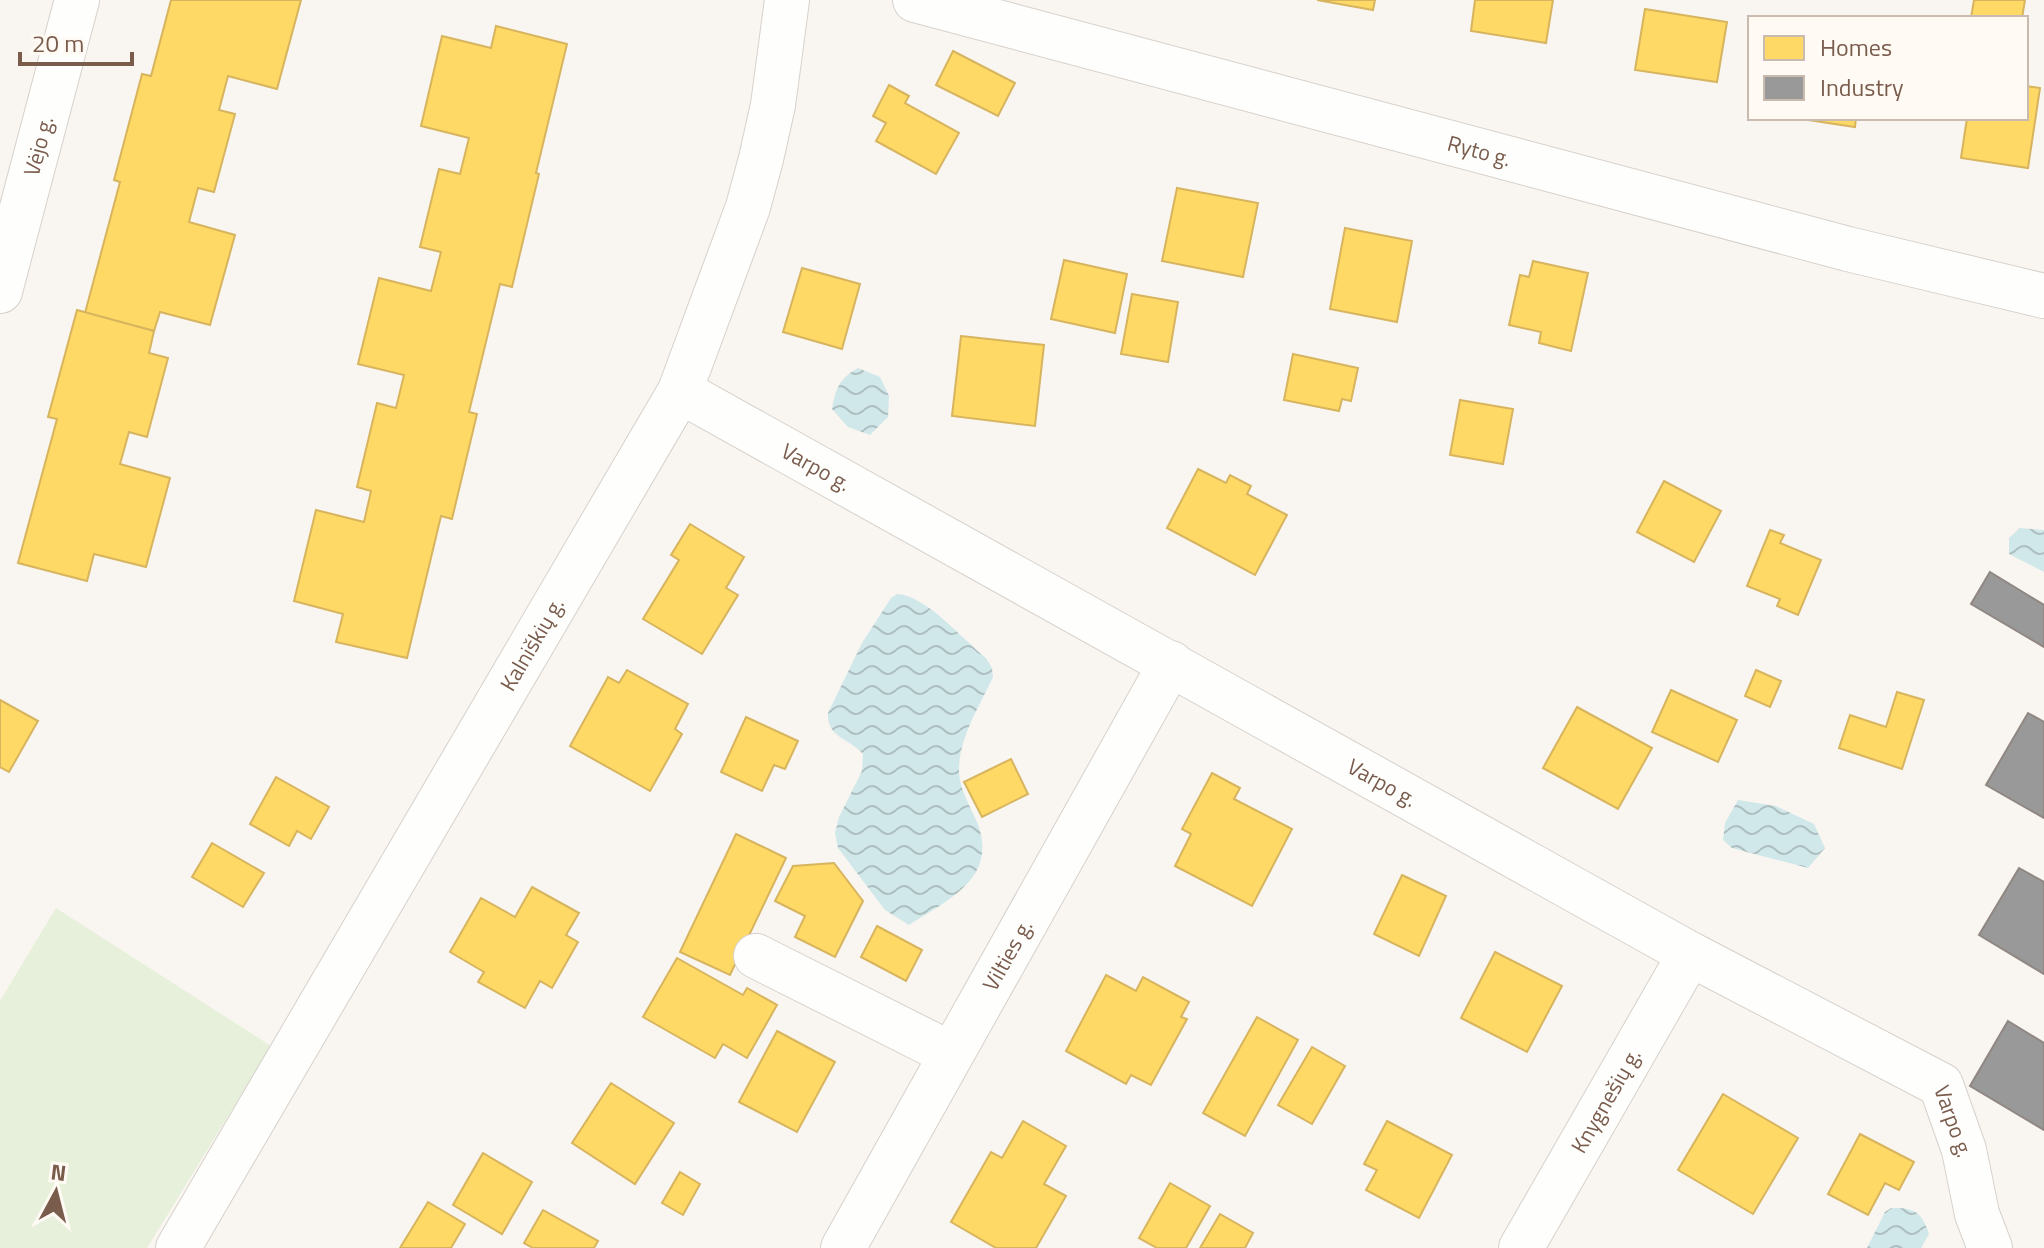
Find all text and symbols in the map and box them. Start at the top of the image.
scale bar [20,16,132,66]
legend [1748,16,2028,120]
text: 20 m [32,25,84,61]
text: Homes [1820,29,1892,65]
text: Industry [1820,69,1904,105]
street label: Vėjo g. [14,112,63,180]
street label: Ryto g. [1444,126,1515,175]
street label: Varpo g. [775,434,857,500]
street label: Kalniškių g. [491,591,573,697]
street label: Varpo g. [1341,749,1423,816]
street label: Vilties g. [974,913,1041,997]
street label: Knygnešių g. [1562,1042,1649,1160]
street label: Varpo g. [1925,1080,1982,1160]
north arrow [16,1152,96,1232]
text: N [49,1154,68,1190]

